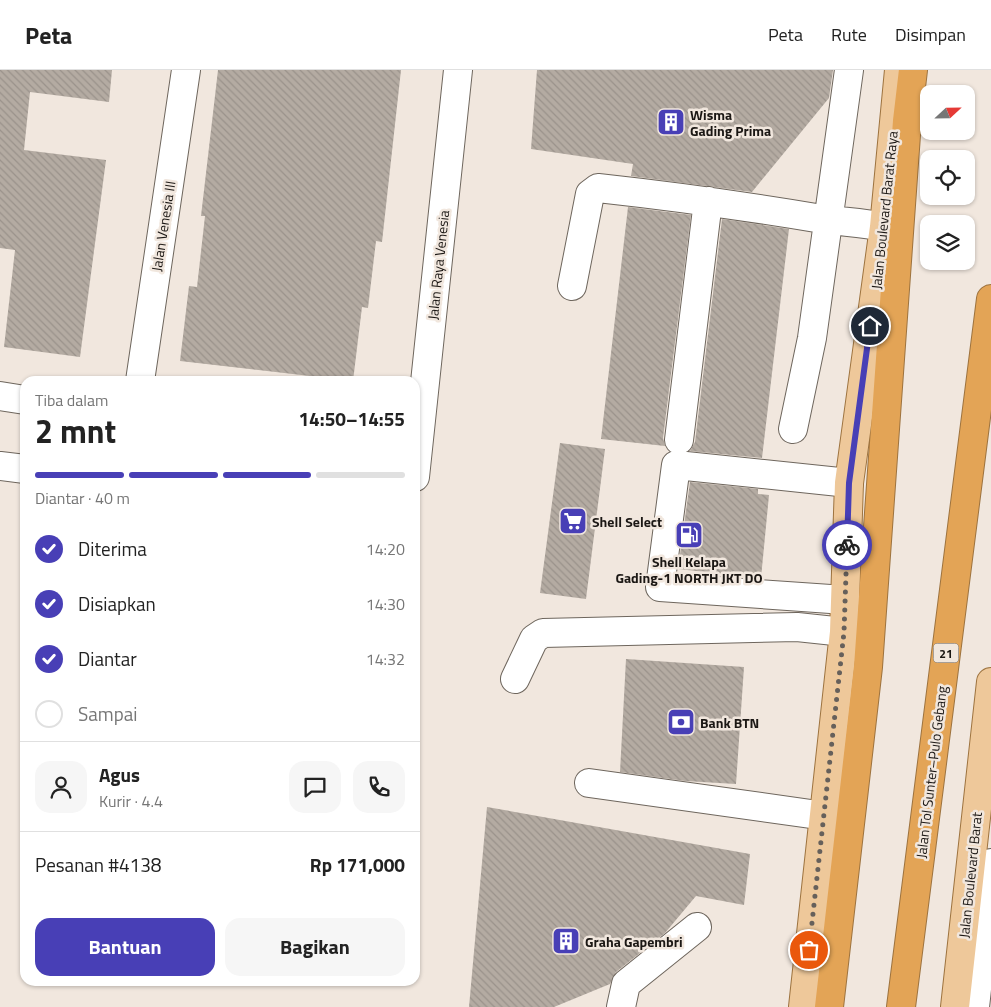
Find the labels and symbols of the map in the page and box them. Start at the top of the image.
north arrow [920,85,975,140]
place label: Wisma Gading Prima [690,104,771,141]
building icon: Wisma Gading Prima [656,107,686,137]
street label: Jalan Boulevard Barat Raya [865,130,903,290]
street label: Jalan Venesia III [145,179,181,273]
street label: Jalan Raya Venesia [422,209,454,321]
pin [849,305,891,347]
supermarket icon: Shell Select [558,506,588,536]
place label: Shell Select [592,511,662,532]
fuel station icon: Shell Kelapa Gading-1 NORTH JKT DO [674,520,704,550]
courier [822,520,872,570]
place label: Shell Kelapa Gading-1 NORTH JKT DO [615,551,763,588]
road number: 21 [934,644,958,662]
street label: Jalan Tol Sunter–Pulo Gebang [910,685,952,859]
bank icon: Bank BTN [666,707,696,737]
place label: Bank BTN [700,712,759,733]
street label: Jalan Boulevard Barat [953,811,987,939]
building icon: Graha Gapembri [551,926,581,956]
pin [788,929,830,971]
place label: Graha Gapembri [585,931,683,952]

